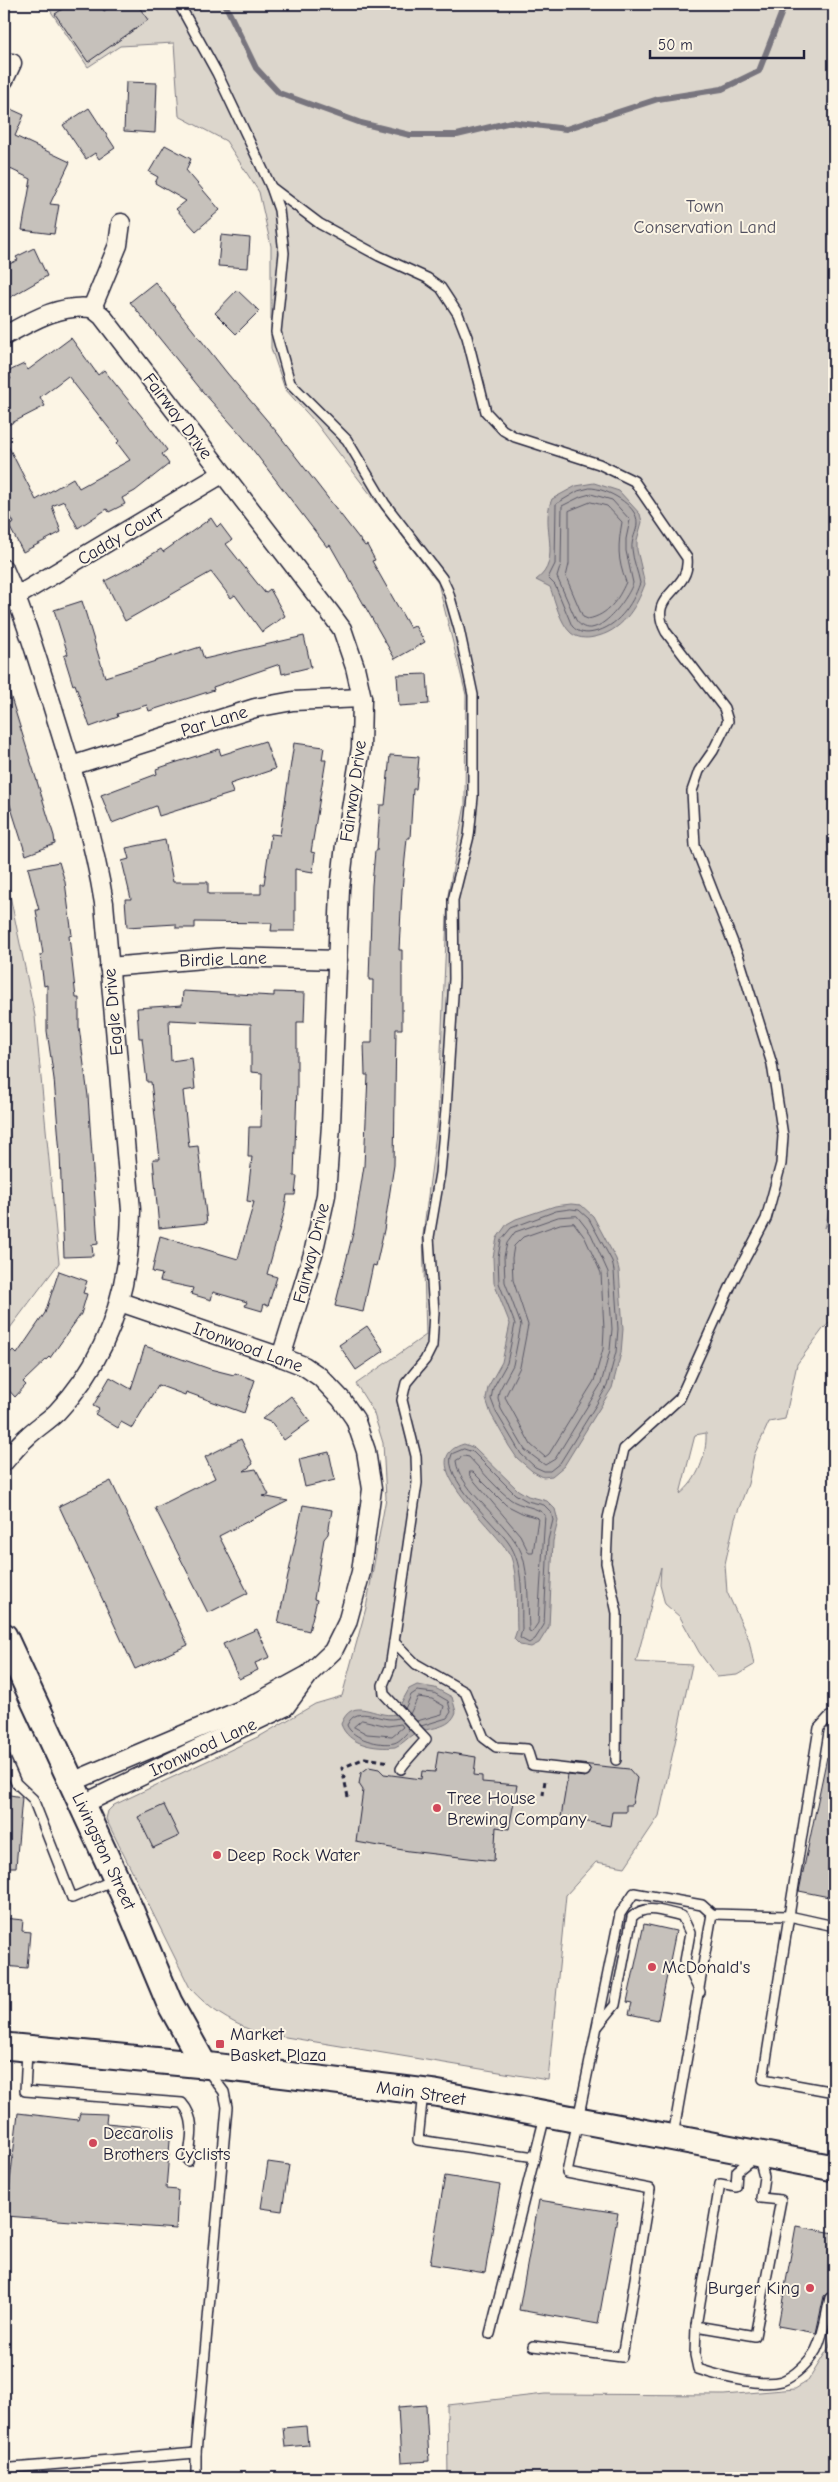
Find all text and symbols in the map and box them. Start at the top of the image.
scale bar [650,28,804,60]
text: 50 m [658,36,693,54]
park label: Town Conservation Land [634,196,776,238]
street label: Fairway Drive [138,369,217,464]
street label: Caddy Court [74,502,167,570]
street label: Par Lane [178,701,250,742]
street label: Fairway Drive [336,739,371,843]
street label: Birdie Lane [179,947,267,972]
street label: Eagle Drive [99,968,128,1056]
street label: Fairway Drive [289,1201,334,1305]
street label: Ironwood Lane [190,1318,306,1377]
street label: Ironwood Lane [146,1714,260,1781]
place label: Tree House Brewing Company [447,1788,588,1830]
street label: Livingston Street [67,1789,140,1914]
marker: Tree House Brewing Company [431,1802,443,1814]
place label: Deep Rock Water [227,1845,361,1866]
marker: Deep Rock Water [211,1849,223,1861]
place label: McDonald's [662,1957,750,1978]
marker: McDonald's [646,1961,658,1973]
place label: Market Basket Plaza [230,2024,326,2066]
marker: Market Basket Plaza [214,2038,226,2050]
street label: Main Street [375,2077,468,2110]
place label: Decarolis Brothers Cyclists [103,2123,230,2165]
marker: Decarolis Brothers Cyclists [87,2137,99,2149]
place label: Burger King [708,2278,800,2299]
marker: Burger King [804,2282,816,2294]

